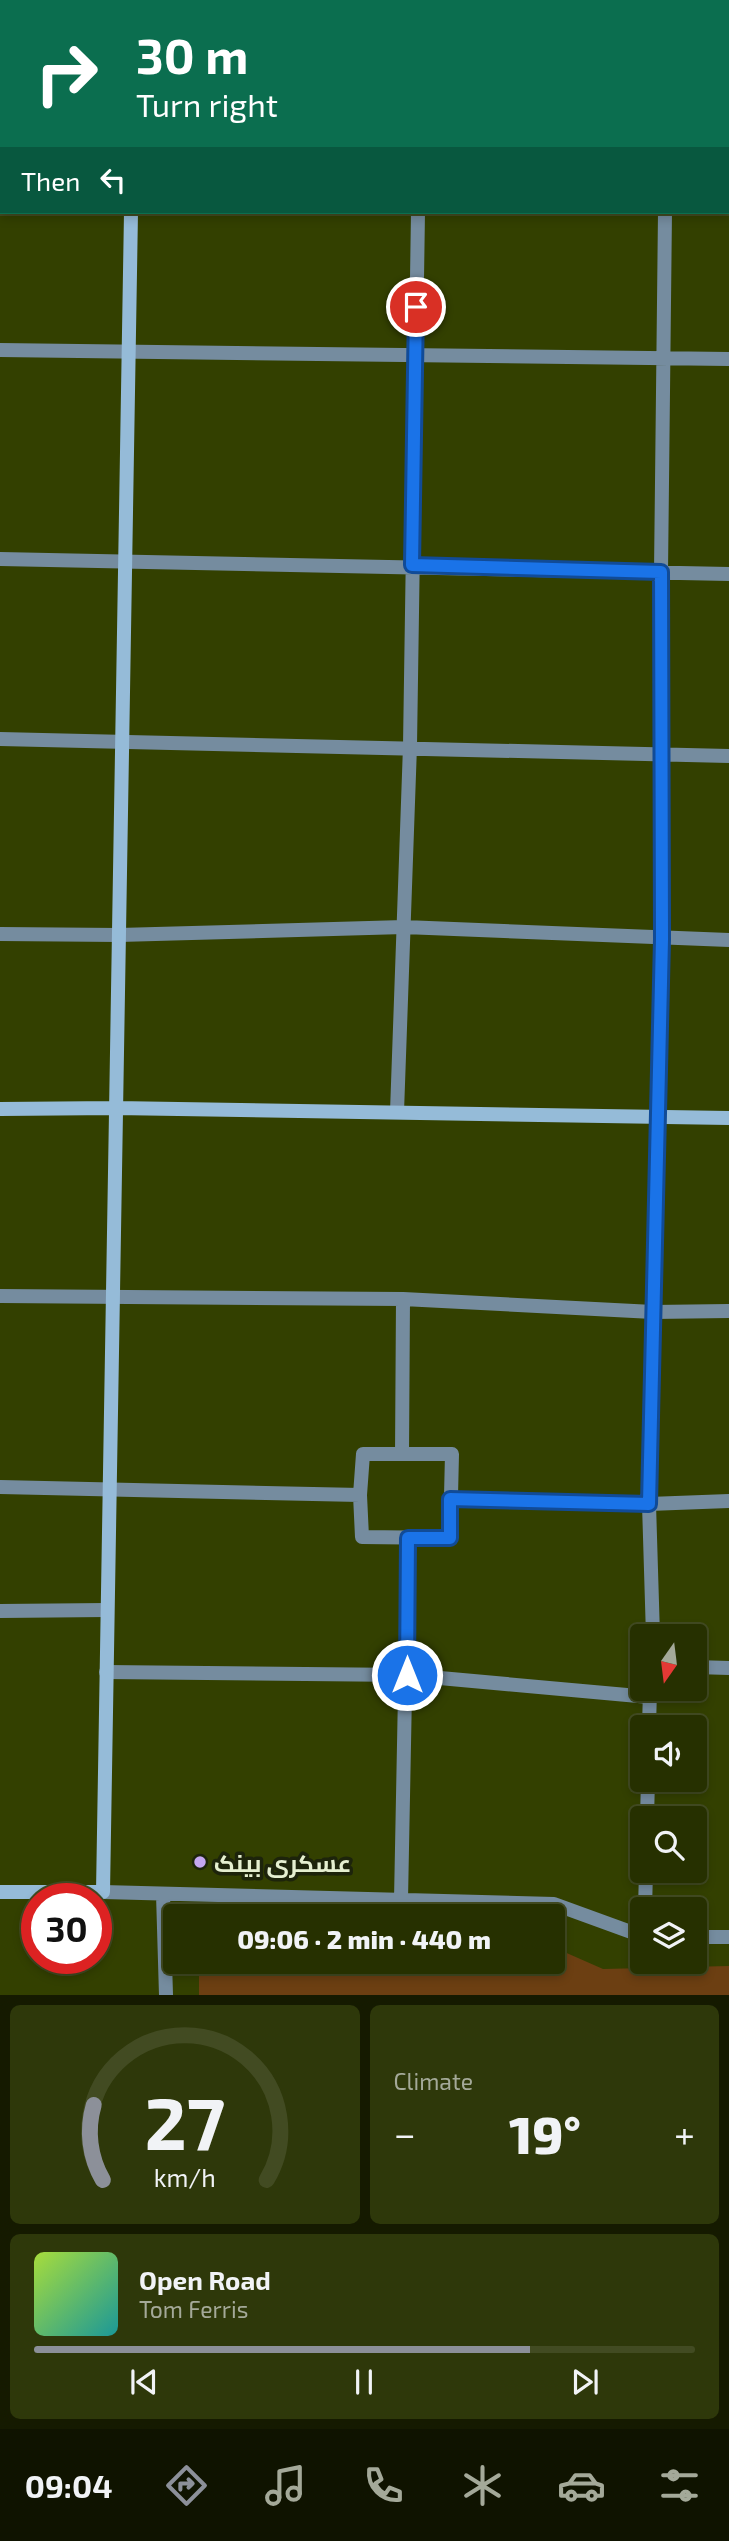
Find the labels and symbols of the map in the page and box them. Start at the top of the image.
pin [386,277,446,337]
north arrow [630,1624,707,1701]
position arrow [370,1638,444,1712]
place label: عسکری بینک [214,1848,351,1878]
marker: عسکری بینک [192,1854,208,1870]
speed limit sign: 30 [21,1883,112,1974]

